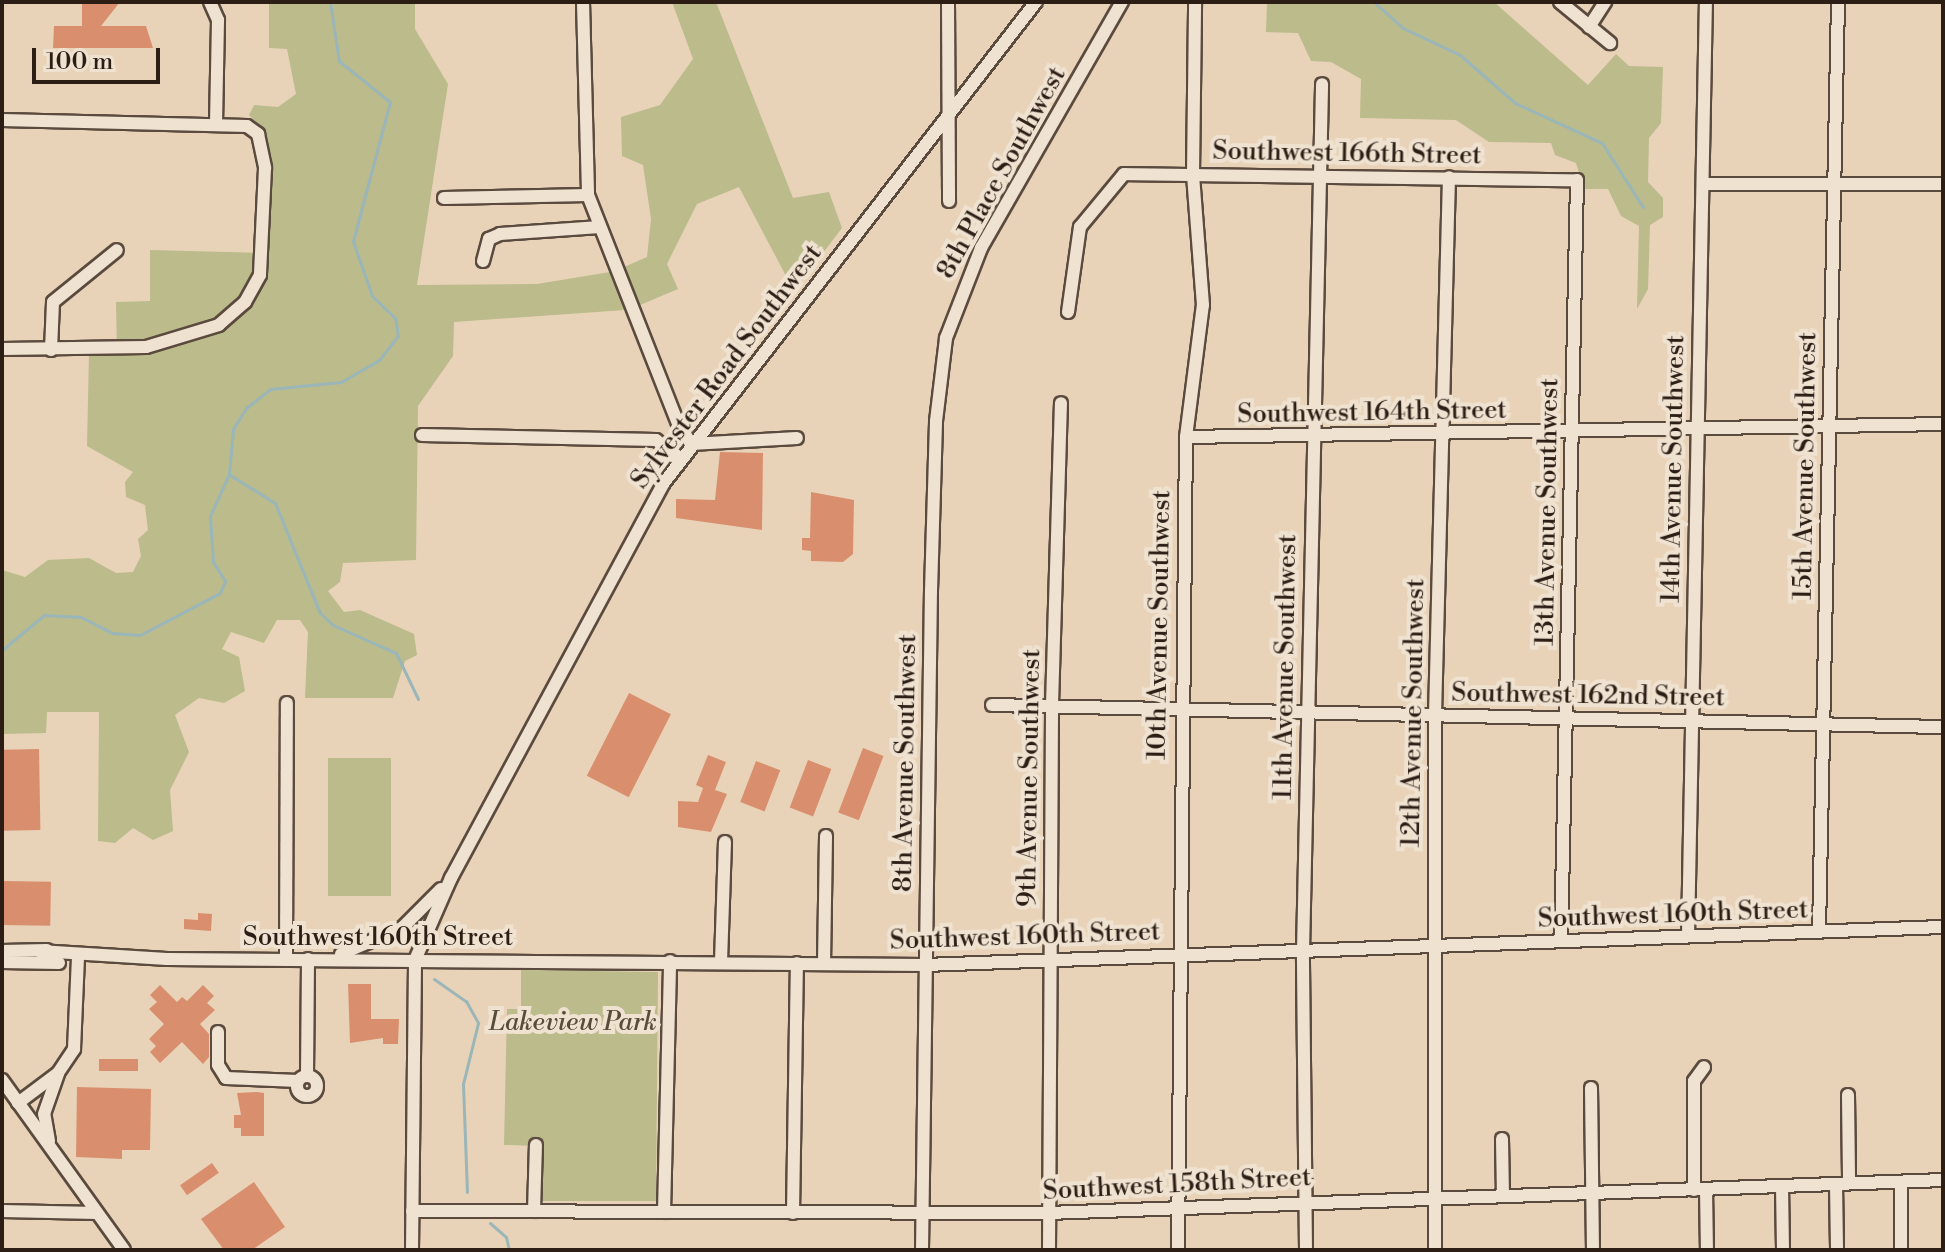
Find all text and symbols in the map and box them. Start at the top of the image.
scale bar [36,32,164,82]
text: 100 m [46,47,113,77]
street label: 8th Place Southwest [931,62,1073,284]
street label: Southwest 166th Street [1212,136,1482,172]
street label: Sylvester Road Southwest [625,239,829,495]
street label: 15th Avenue Southwest [1788,332,1824,600]
street label: 14th Avenue Southwest [1656,335,1692,603]
street label: 13th Avenue Southwest [1530,378,1566,646]
street label: Southwest 164th Street [1237,395,1507,431]
street label: 10th Avenue Southwest [1142,490,1178,760]
street label: 11th Avenue Southwest [1268,534,1304,800]
street label: 12th Avenue Southwest [1396,578,1432,848]
street label: 8th Avenue Southwest [888,634,924,892]
street label: 9th Avenue Southwest [1012,649,1048,907]
street label: Southwest 162nd Street [1451,678,1725,714]
street label: Southwest 160th Street [1537,895,1809,935]
street label: Southwest 160th Street [889,917,1161,957]
street label: Southwest 160th Street [243,922,513,954]
park label: Lakeview Park [489,1007,657,1039]
street label: Southwest 158th Street [1042,1162,1312,1208]

